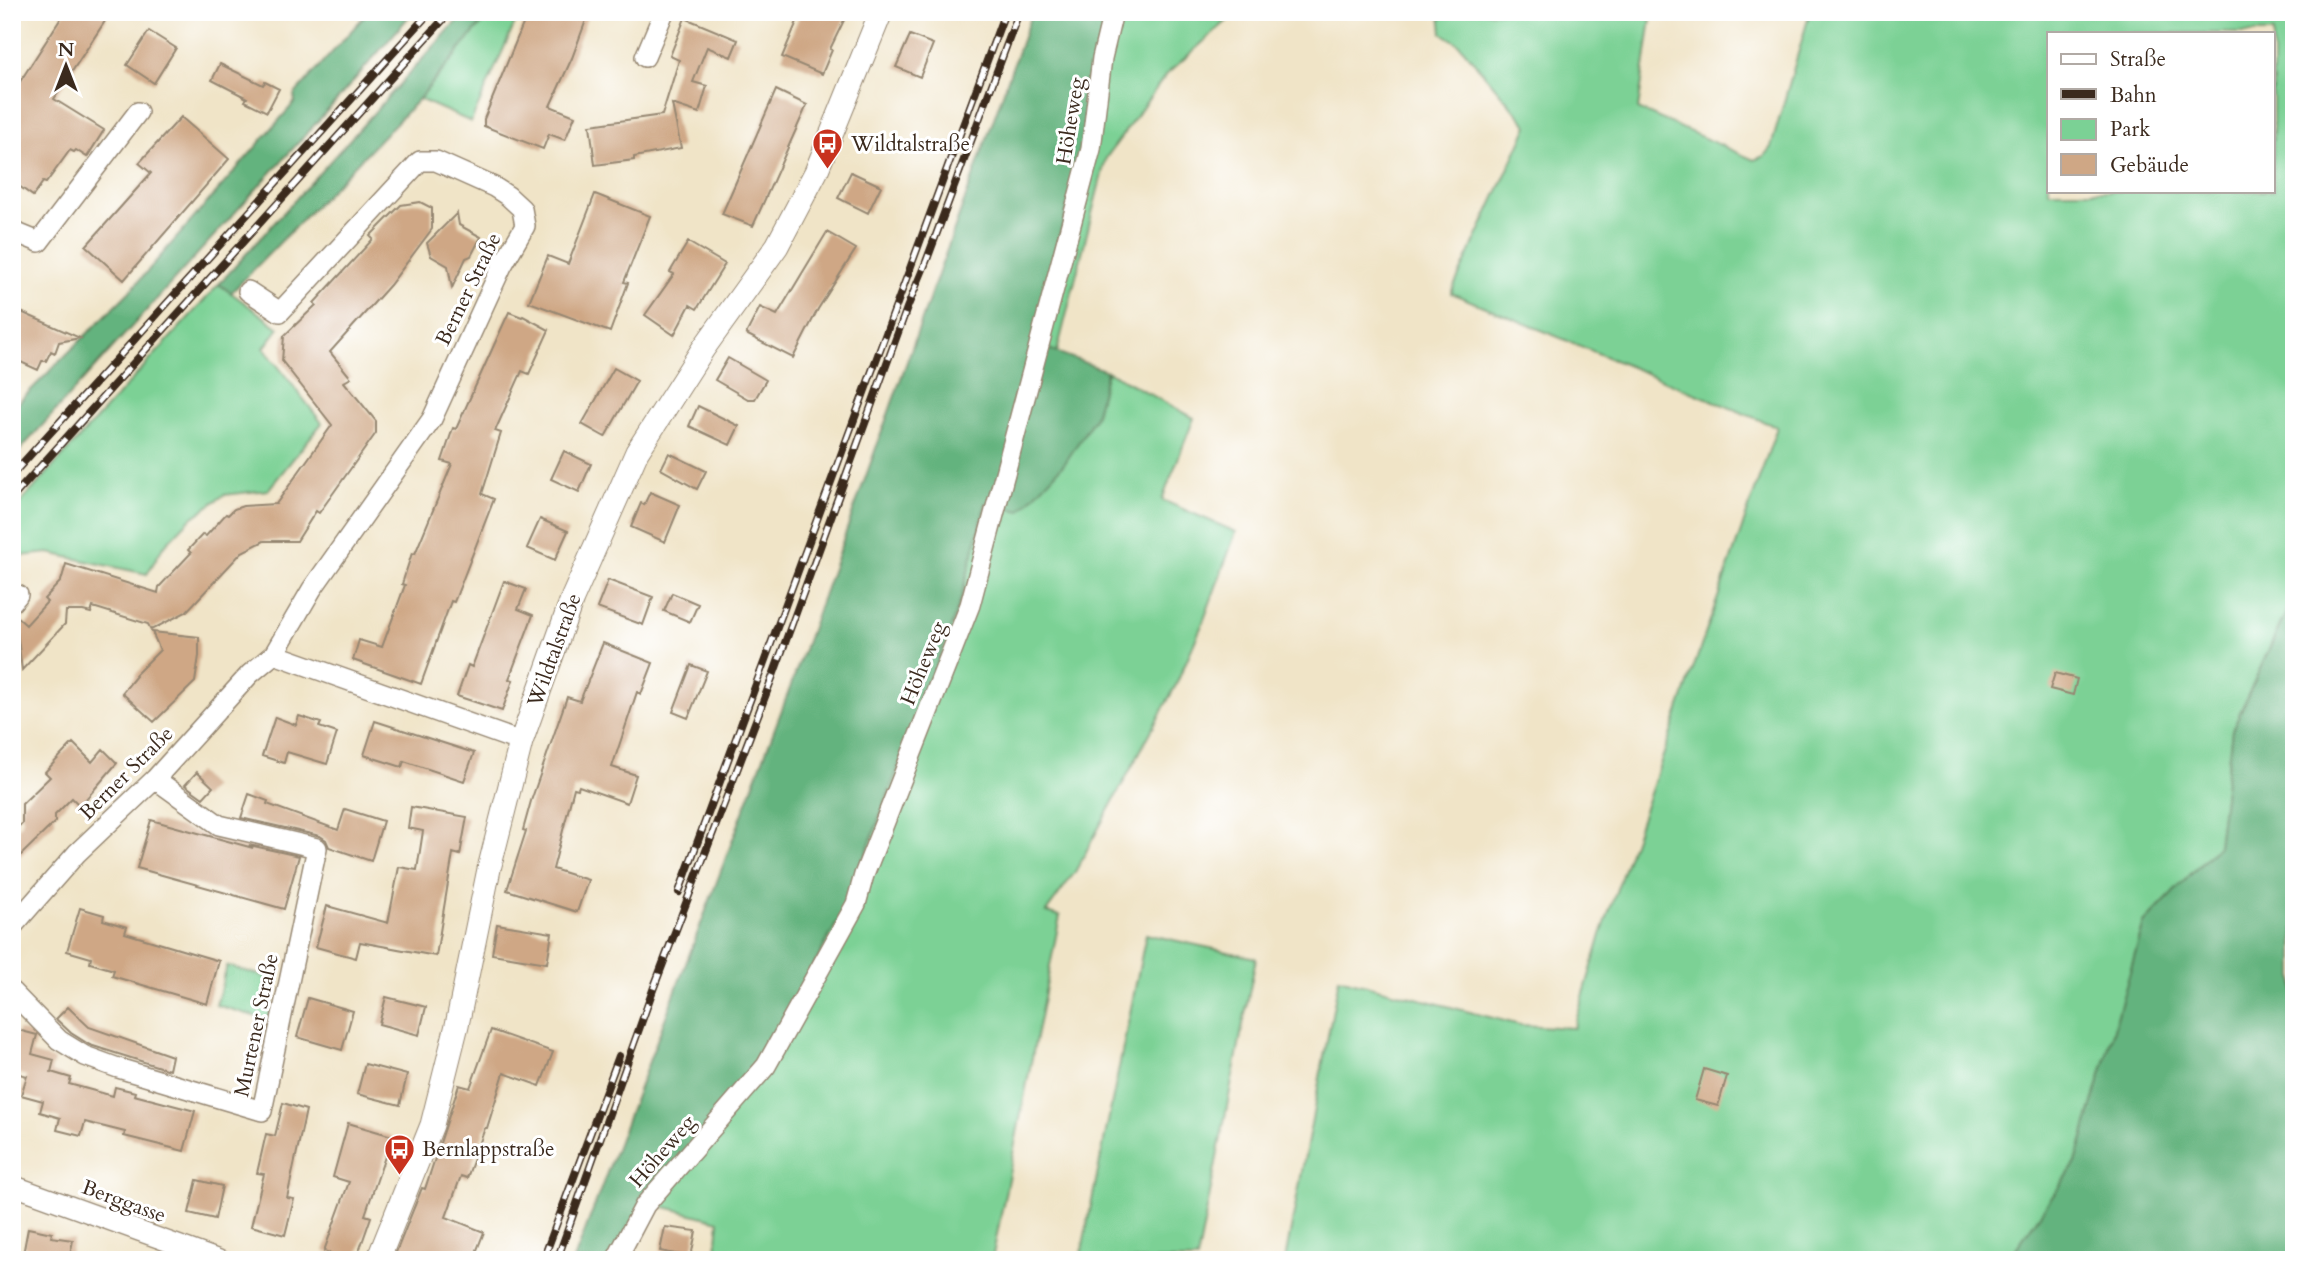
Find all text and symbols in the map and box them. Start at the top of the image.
north arrow [32,32,102,102]
legend [2047,32,2274,192]
text: N [58,37,75,63]
text: Straße [2110,45,2166,74]
street label: Höheweg [1049,75,1092,167]
text: Bahn [2110,81,2157,110]
text: Park [2110,115,2151,144]
bus stop icon: Wildtalstraße [811,127,845,171]
place label: Wildtalstraße [850,130,970,159]
text: Gebäude [2110,151,2189,180]
street label: Berner Straße [429,228,508,350]
street label: Wildtalstraße [520,589,588,712]
street label: Höheweg [894,617,953,709]
street label: Berner Straße [73,720,180,827]
street label: Murtener Straße [227,951,286,1099]
street label: Höheweg [623,1108,702,1194]
bus stop icon: Bernlappstraße [382,1132,416,1176]
place label: Bernlappstraße [422,1135,555,1164]
street label: Berggasse [78,1173,170,1230]

